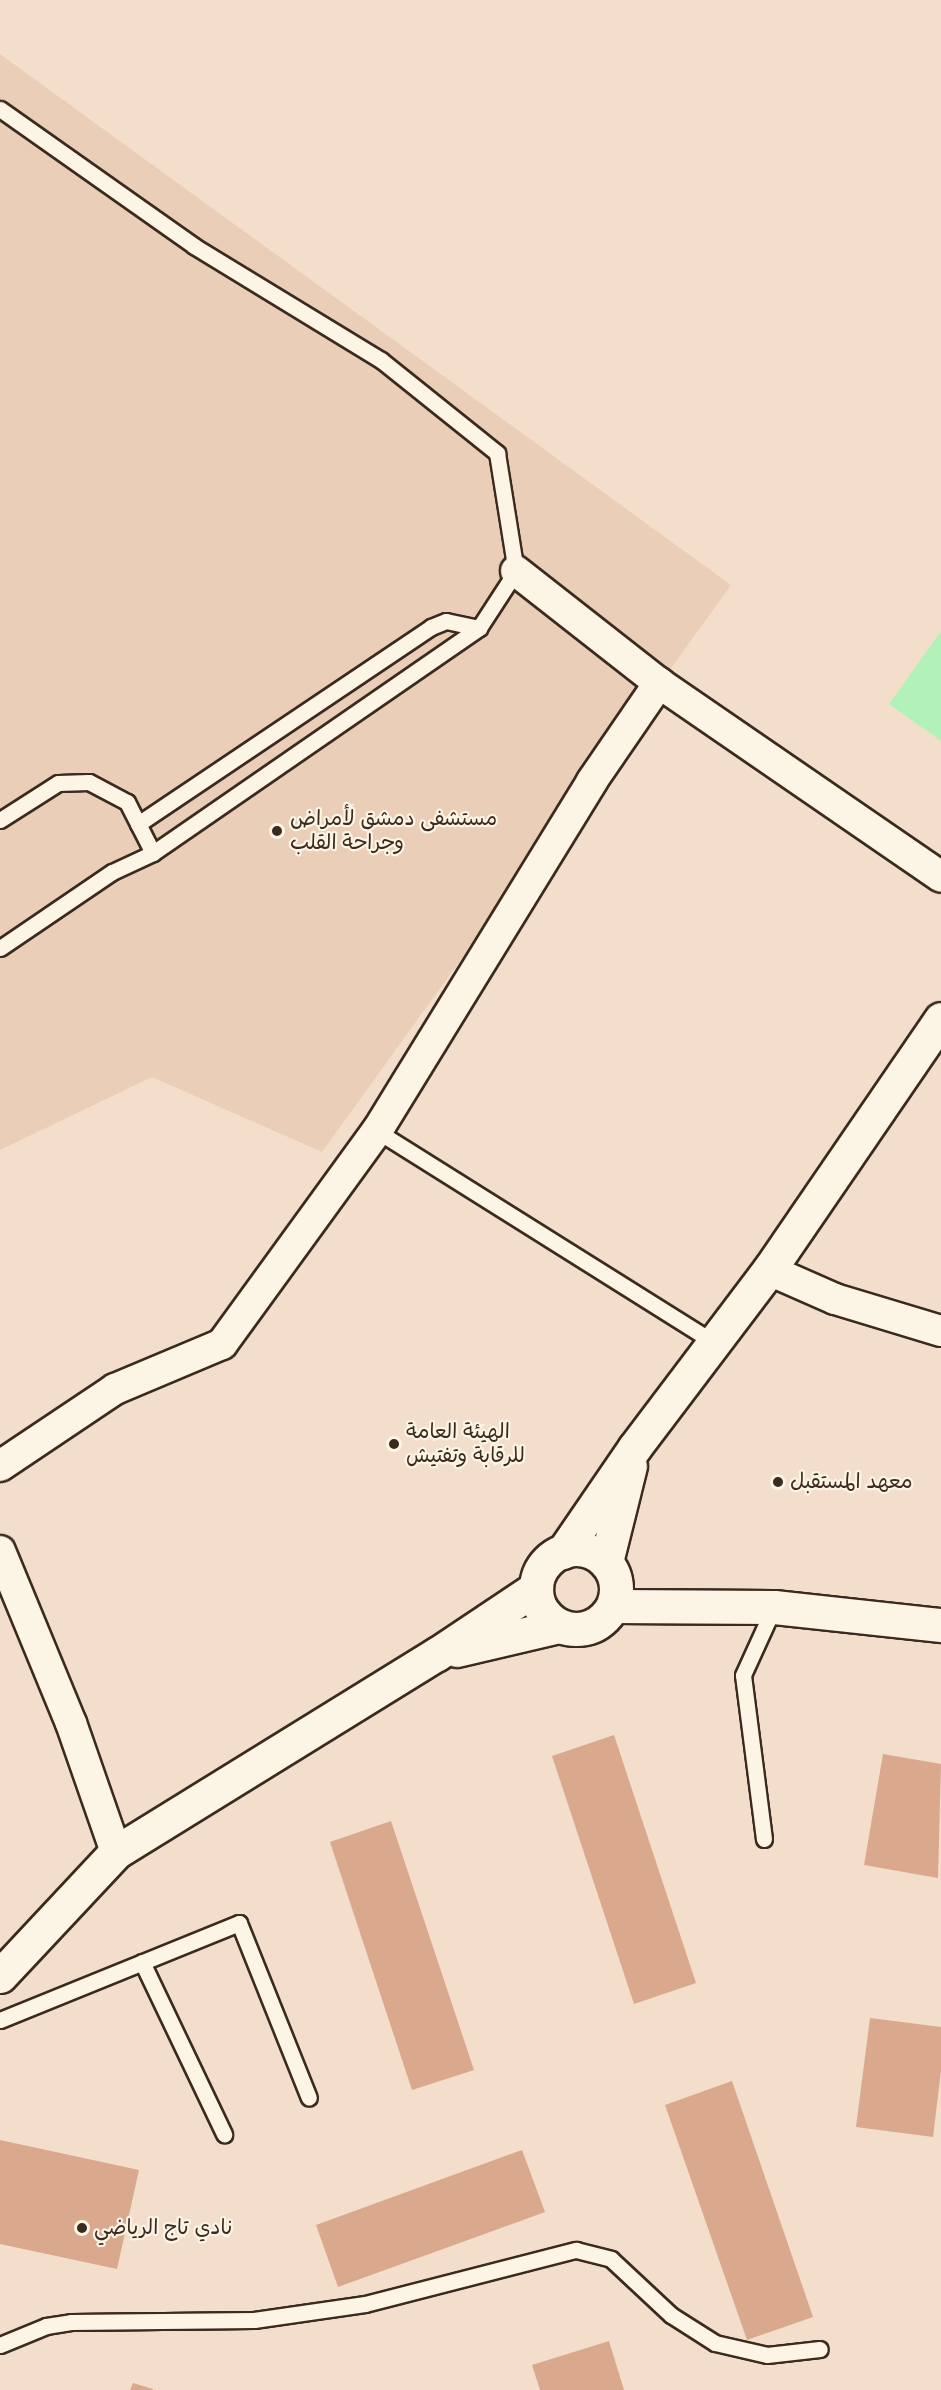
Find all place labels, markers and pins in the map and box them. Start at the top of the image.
place label: مستشفى دمشق لأمراض وجراحة القلب [290,806,497,856]
marker: مستشفى دمشق لأمراض وجراحة القلب [268,822,286,840]
place label: الهيئة العامة للرقابة وتفتيش [406,1419,525,1469]
marker: الهيئة العامة للرقابة وتفتيش [387,1437,401,1451]
place label: معهد المستقبل [790,1469,913,1495]
marker: معهد المستقبل [771,1475,785,1489]
place label: نادي تاج الرياضي [94,2215,232,2241]
marker: نادي تاج الرياضي [75,2221,89,2235]

